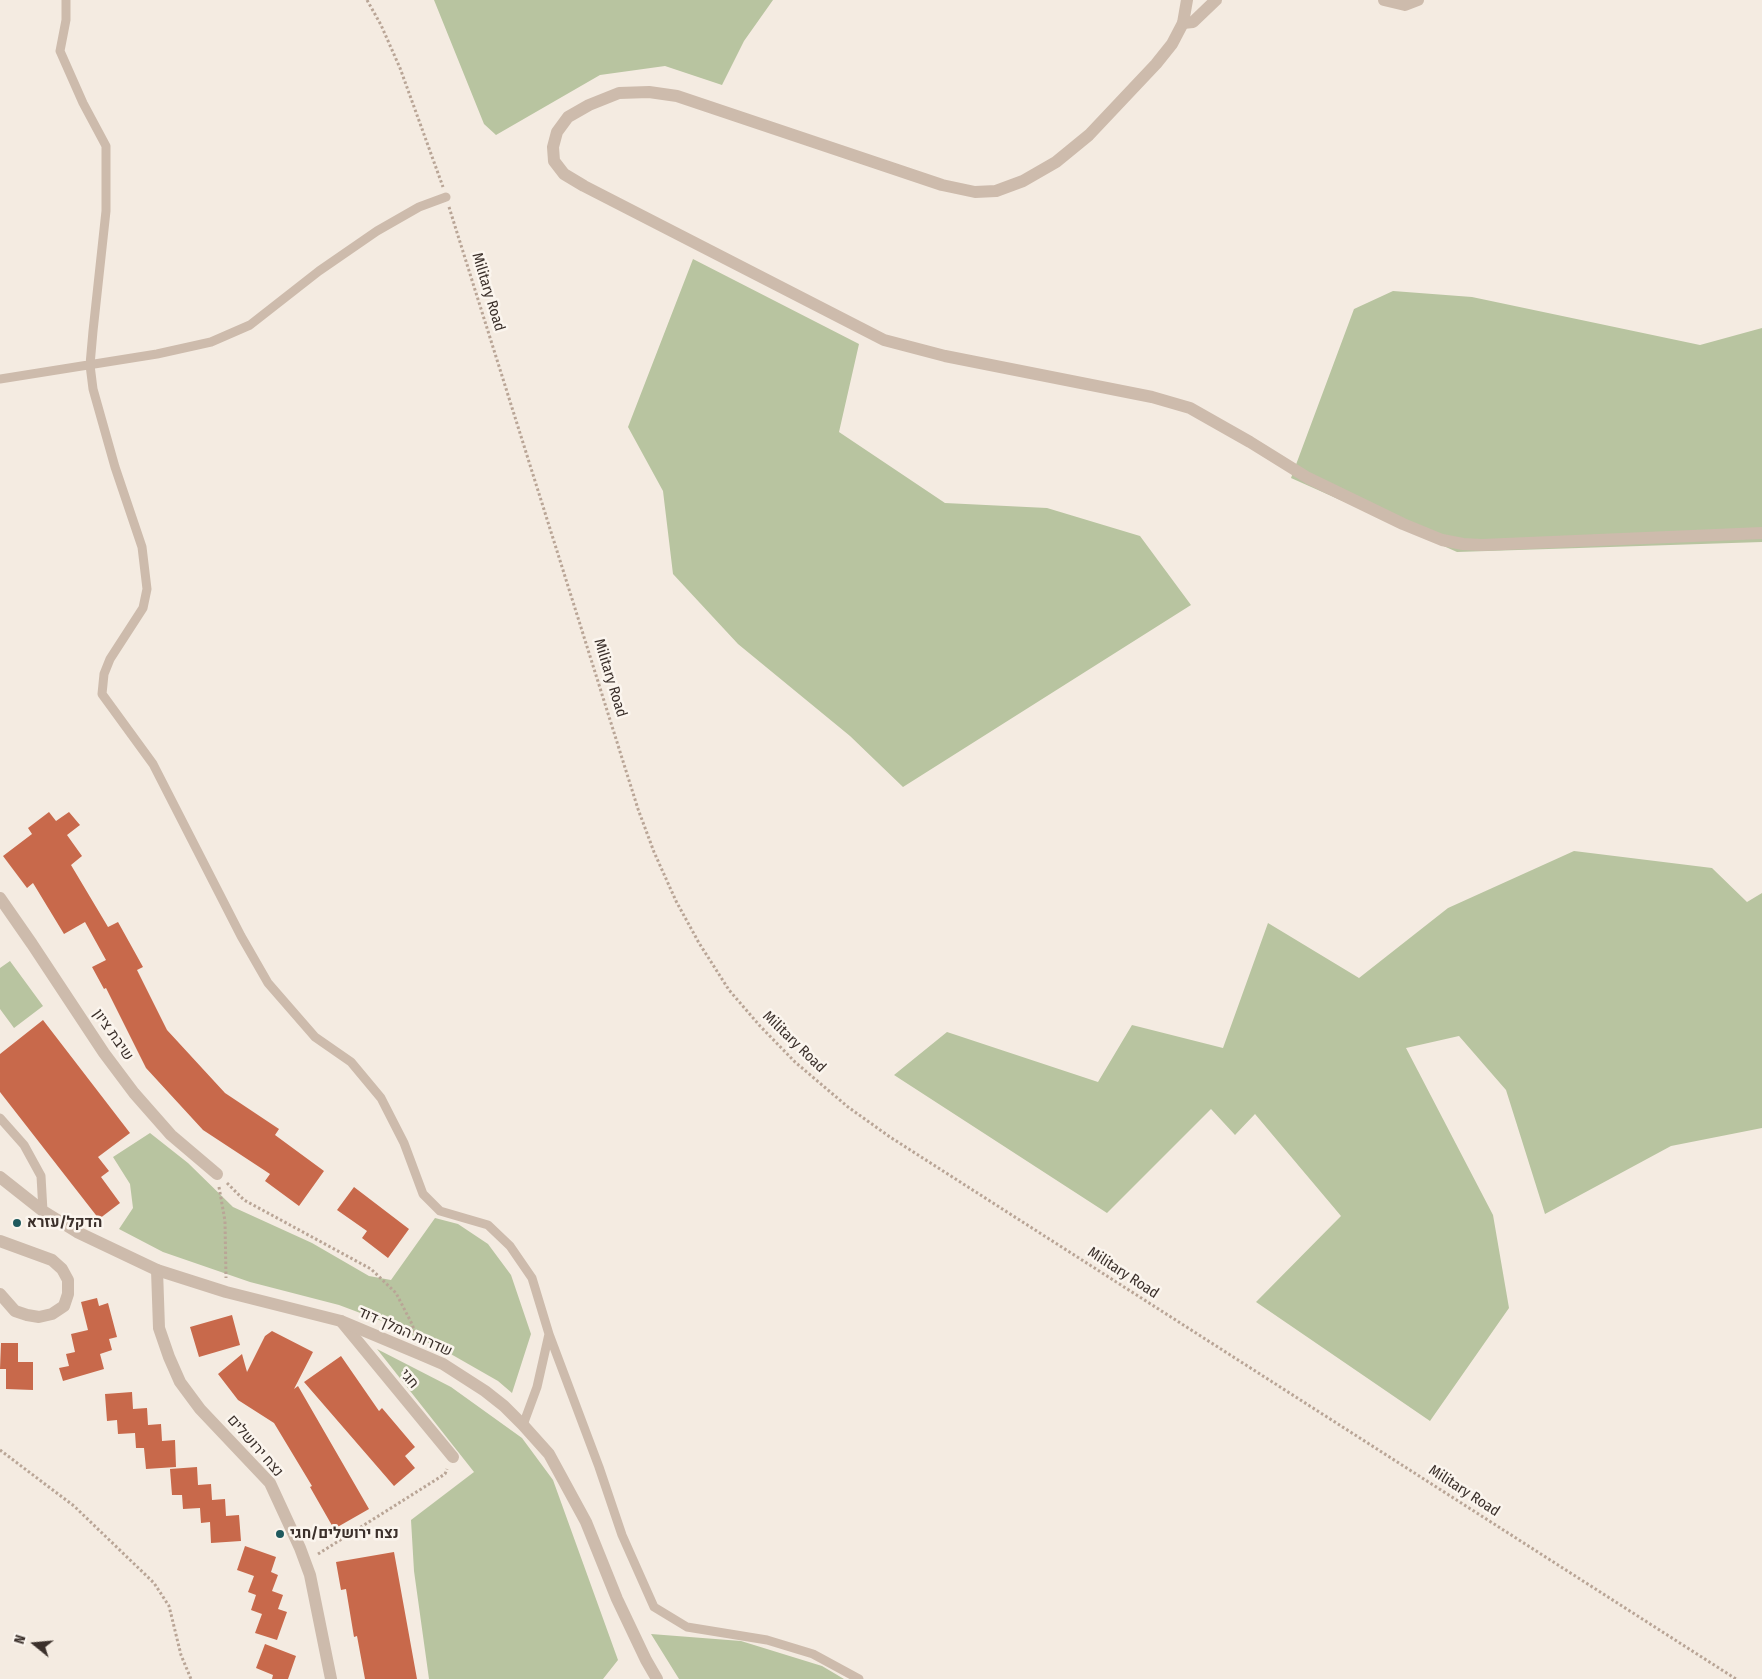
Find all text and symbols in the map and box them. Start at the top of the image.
street label: Military Road [468,251,508,333]
street label: Military Road [590,637,630,719]
street label: שיבת ציון [89,1006,137,1064]
street label: Military Road [759,1007,829,1077]
place label: הדקל/עזרא [27,1214,102,1232]
marker: הדקל/עזרא [11,1217,23,1229]
street label: Military Road [1084,1243,1162,1303]
street label: שדרות המלך דוד [355,1303,455,1361]
street label: חגי [396,1366,422,1392]
street label: נצח ירושלים [223,1411,287,1481]
street label: Military Road [1425,1461,1503,1521]
place label: נצח ירושלים/חגי [290,1525,399,1543]
marker: נצח ירושלים/חגי [274,1528,286,1540]
north arrow [10,1619,60,1669]
text: N [11,1633,30,1646]

